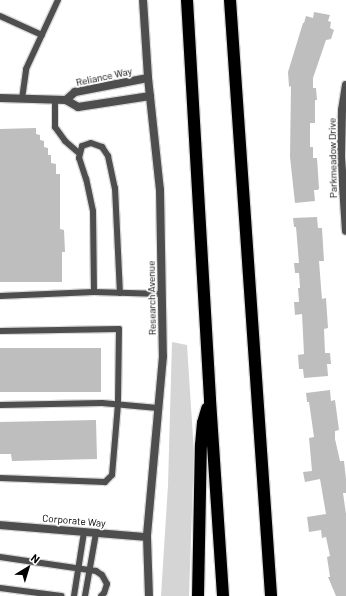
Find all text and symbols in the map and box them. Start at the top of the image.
street label: Reliance Way [75,65,133,89]
street label: Parkmeadow Drive [326,118,340,198]
street label: Research Avenue [145,261,159,335]
street label: Corporate Way [42,512,106,530]
north arrow [8,548,48,588]
text: N [29,551,43,566]

